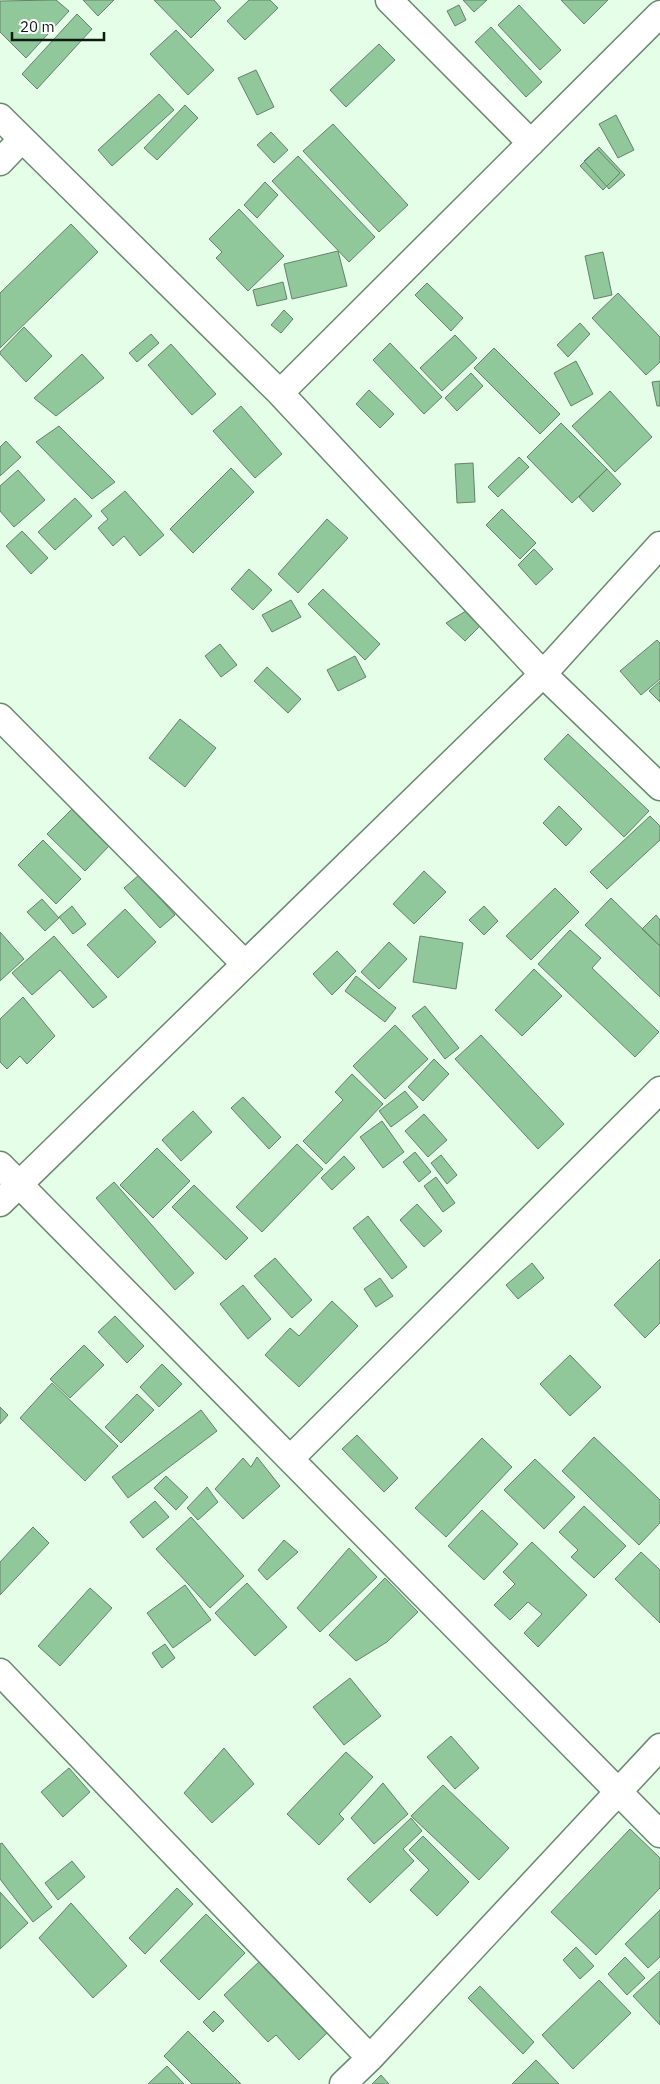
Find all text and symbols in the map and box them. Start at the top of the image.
scale bar [12,10,105,42]
text: 20 m [20,17,55,36]

